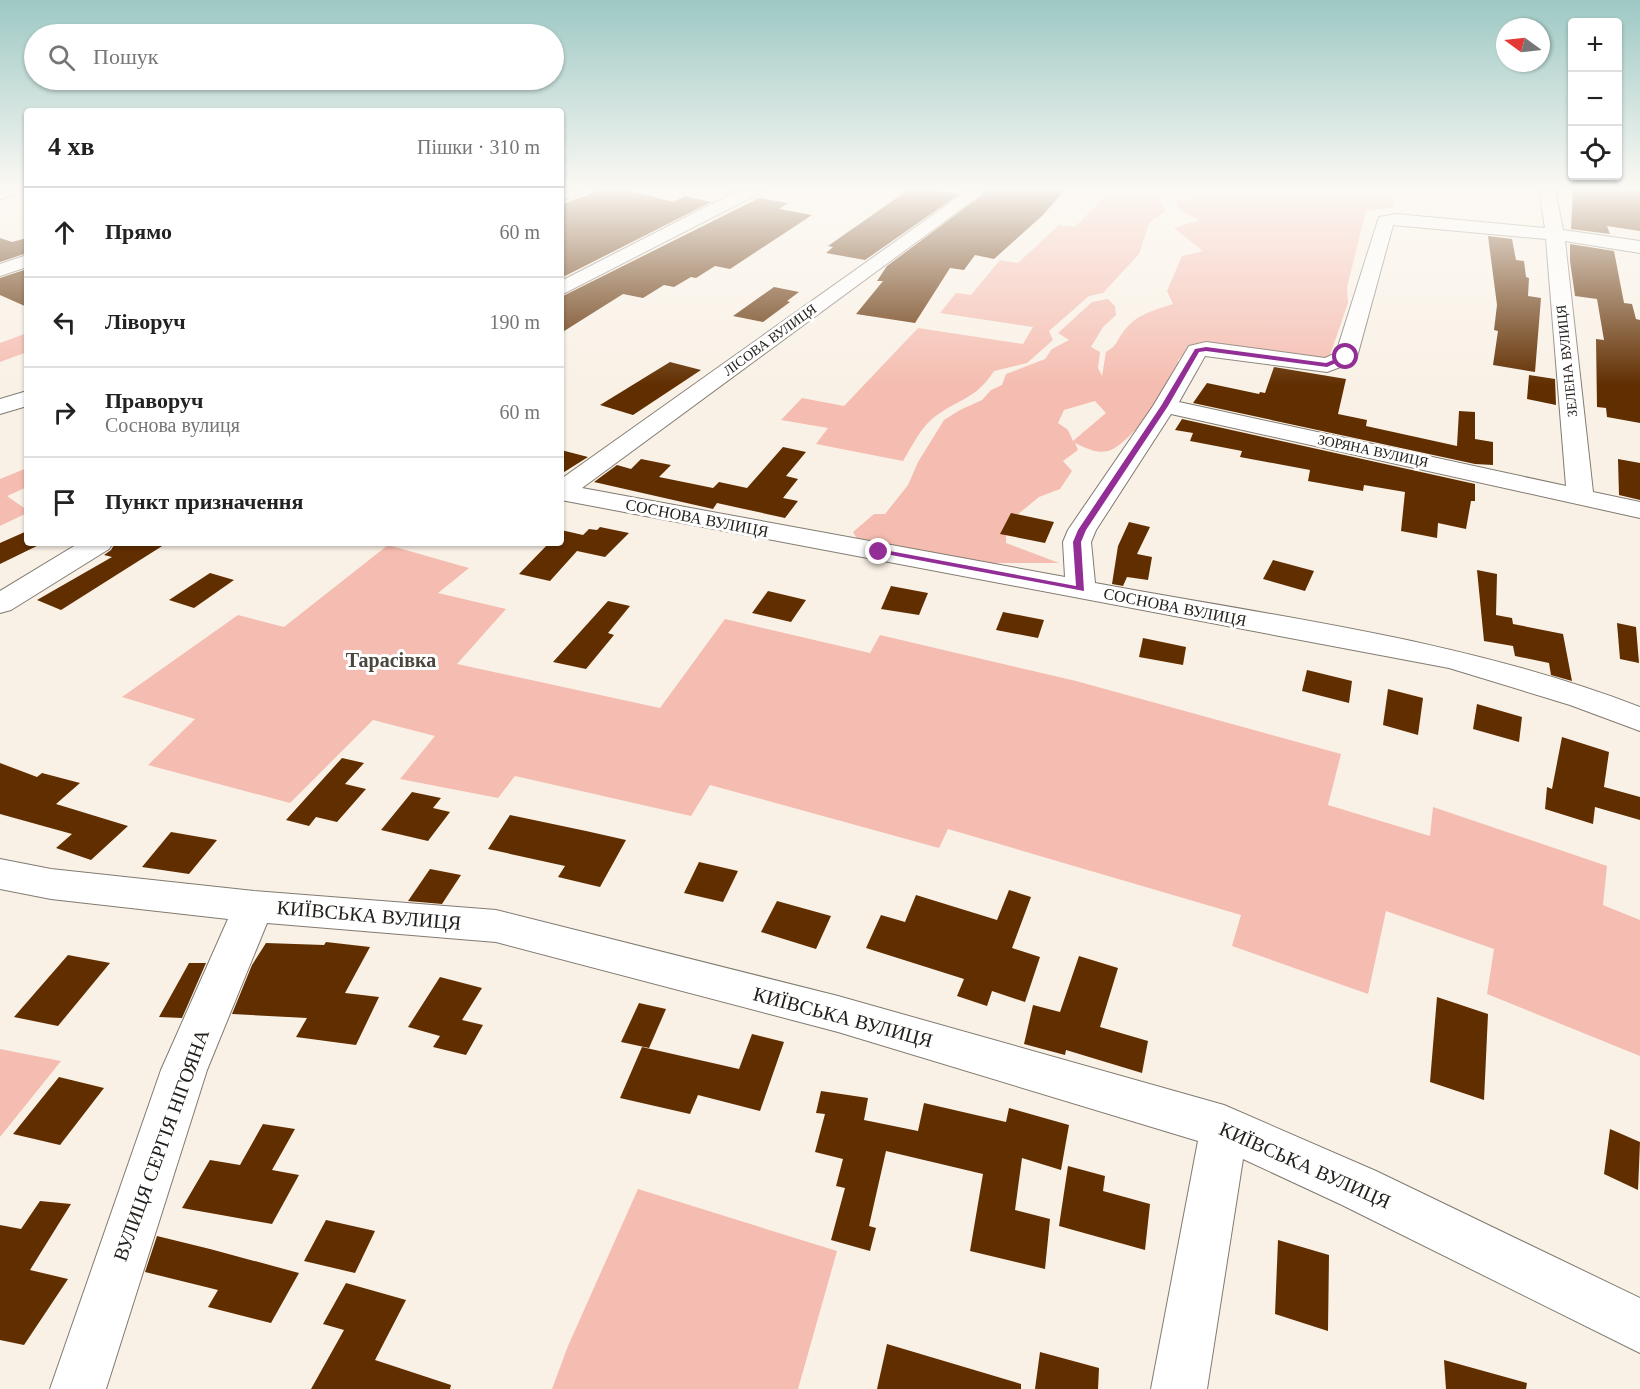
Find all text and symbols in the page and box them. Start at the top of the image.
north arrow [1496,18,1550,72]
map controls [1568,18,1622,180]
button: + [1568,18,1622,72]
search box [24,24,564,90]
icon: search [45,41,78,74]
text: Пошук [93,44,159,69]
button: − [1568,72,1622,126]
button: locate [1568,126,1622,180]
text: 4 хв [48,132,95,161]
text: Пішки · 310 m [417,136,540,158]
icon: ahead [48,216,81,249]
text: Прямо [105,219,172,244]
text: 60 m [499,221,540,243]
street label: ЛІСОВА ВУЛИЦЯ [721,301,819,379]
street label: ЗЕЛЕНА ВУЛИЦЯ [1554,304,1580,418]
icon: left [48,306,81,339]
text: Ліворуч [105,309,186,334]
text: 190 m [489,311,540,333]
route start [1332,343,1358,369]
text: Праворуч [105,388,203,413]
icon: right [48,396,81,429]
text: 60 m [499,401,540,423]
text: Соснова вулиця [105,414,240,436]
street label: ЗОРЯНА ВУЛИЦЯ [1316,432,1430,470]
icon: arrive [48,486,81,519]
text: Пункт призначення [105,489,303,514]
street label: СОСНОВА ВУЛИЦЯ [624,496,770,541]
route end [865,538,891,564]
street label: СОСНОВА ВУЛИЦЯ [1102,585,1248,630]
district label: Тарасівка [346,649,436,672]
street label: КИЇВСЬКА ВУЛИЦЯ [276,896,462,935]
street label: КИЇВСЬКА ВУЛИЦЯ [751,982,935,1053]
street label: ВУЛИЦЯ СЕРГІЯ НІГОЯНА [109,1026,214,1264]
street label: КИЇВСЬКА ВУЛИЦЯ [1216,1117,1394,1214]

